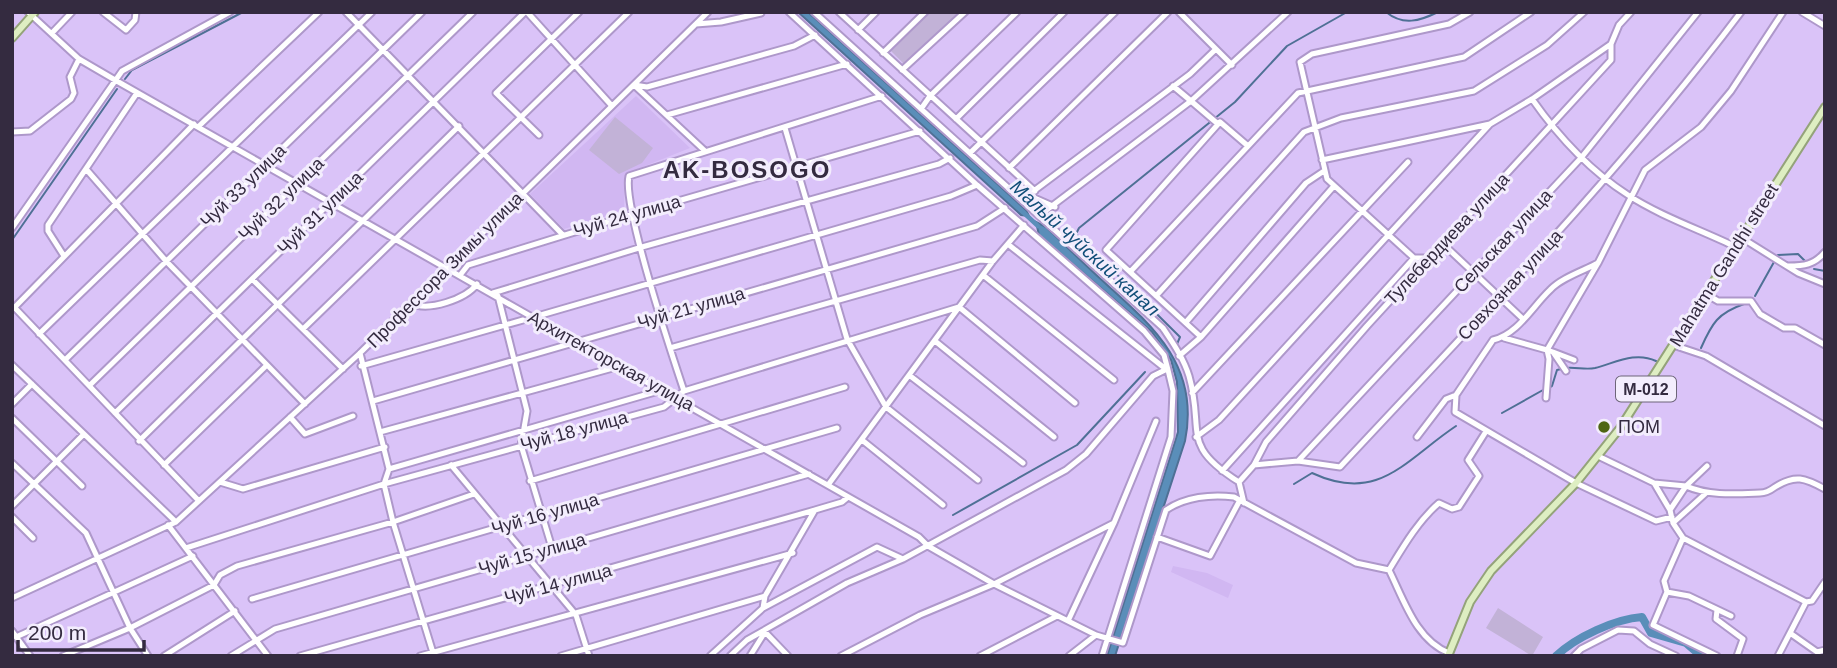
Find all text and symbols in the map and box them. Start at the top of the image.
street label: Чуй 33 улица [196,140,290,232]
street label: Чуй 32 улица [234,153,328,245]
district label: AK-BOSOGO [663,156,831,183]
street label: Чуй 31 улица [273,167,367,259]
street label: Тулебердиева улица [1381,168,1514,309]
water label: Малый чуйский канал [1006,176,1164,320]
street label: Mahatma Gandhi street [1666,180,1782,350]
street label: Сельская улица [1450,185,1557,297]
street label: Профессора Зимы улица [363,187,528,352]
street label: Чуй 24 улица [571,191,684,241]
street label: Совхозная улица [1454,225,1567,344]
street label: Чуй 21 улица [635,283,748,333]
street label: Архитекторская улица [525,307,698,415]
road number: М-012 [1616,376,1676,402]
street label: Чуй 18 улица [518,407,631,455]
place label: ПОМ [1618,417,1660,437]
marker: ПОМ [1596,419,1612,435]
street label: Чуй 16 улица [489,489,602,539]
street label: Чуй 15 улица [476,529,589,579]
street label: Чуй 14 улица [502,560,615,608]
scale bar [18,608,144,652]
text: 200 m [28,621,86,644]

